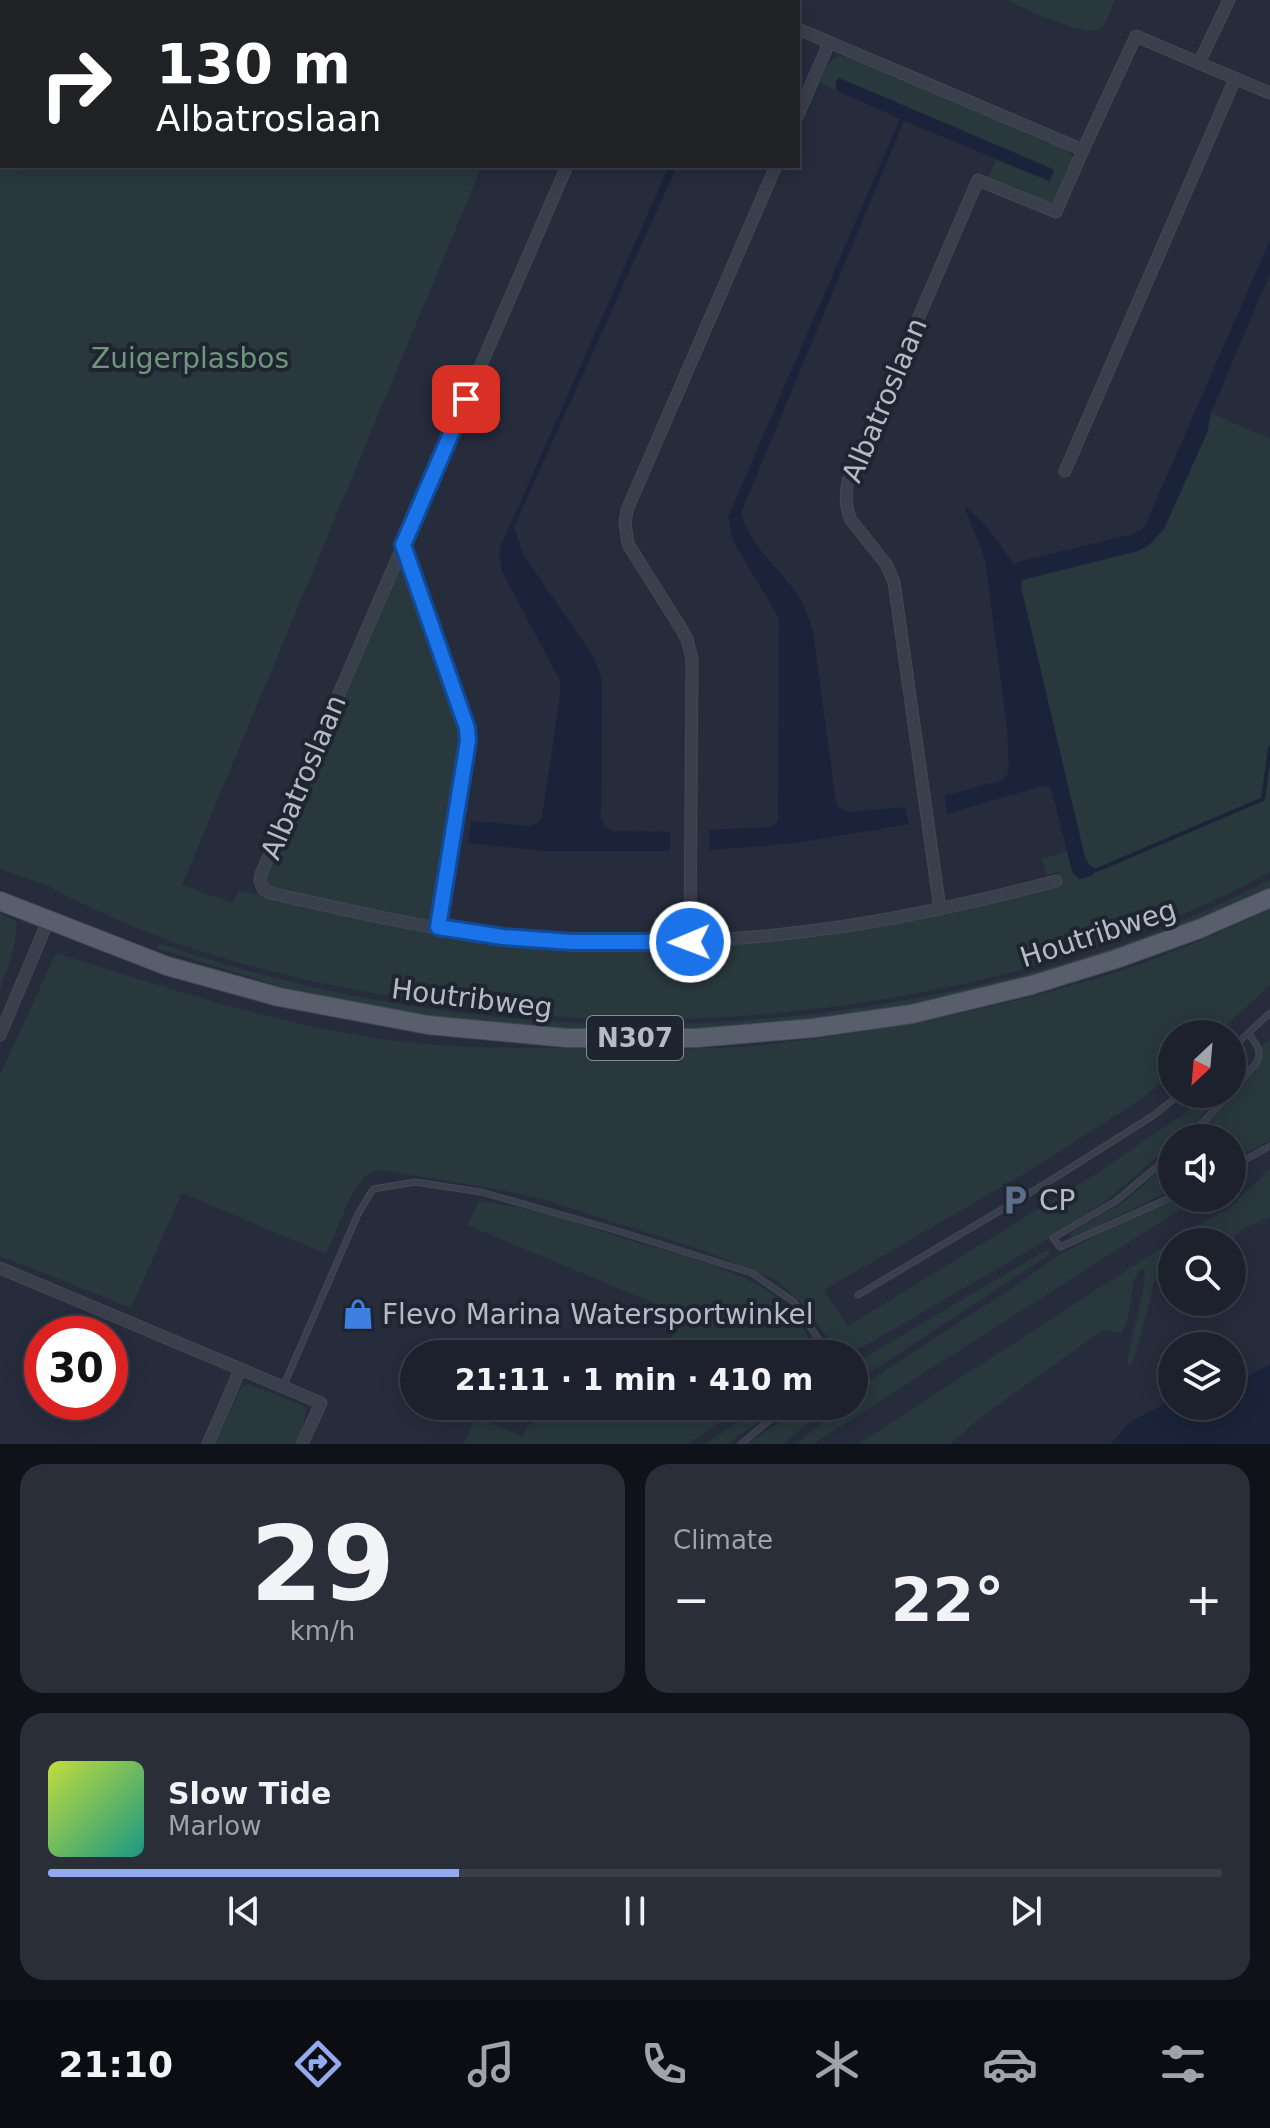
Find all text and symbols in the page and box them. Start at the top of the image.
text: 130 m [156,31,351,96]
icon: right [24,32,128,136]
text: Albatroslaan [156,98,381,139]
street label: Albatroslaan [835,313,934,487]
park label: Zuigerplasbos [91,342,289,375]
pin [432,365,500,433]
icon: arrive [444,377,488,421]
street label: Albatroslaan [254,690,353,864]
street label: Houtribweg [1016,893,1180,974]
position arrow [648,900,732,984]
street label: Houtribweg [390,972,554,1025]
road number: N307 [587,1016,683,1060]
north arrow [1158,1020,1246,1108]
map controls [1158,1020,1246,1420]
button: sound [1158,1124,1246,1212]
parking icon: CP [998,1183,1032,1217]
place label: CP [1039,1184,1075,1217]
button: search [1158,1228,1246,1316]
shop icon: Flevo Marina Watersportwinkel [341,1297,375,1331]
place label: Flevo Marina Watersportwinkel [382,1298,814,1331]
speed limit sign: 30 [24,1316,128,1420]
button: layers [1158,1332,1246,1420]
text: 21:11 · 1 min · 410 m [455,1362,813,1397]
text: 29 [250,1503,395,1625]
text: Climate [673,1525,773,1555]
text: 22° [891,1565,1004,1635]
text: − [673,1574,710,1625]
text: + [1185,1574,1222,1625]
text: km/h [290,1616,355,1646]
text: Slow Tide [168,1776,331,1811]
text: Marlow [168,1811,261,1841]
icon: previous [222,1889,266,1933]
icon: pause [613,1889,657,1933]
icon: next [1004,1889,1048,1933]
icon: directions [290,2036,346,2092]
icon: music [463,2036,519,2092]
icon: phone [636,2036,692,2092]
icon: climate [809,2036,865,2092]
icon: car [982,2036,1038,2092]
icon: filters [1155,2036,1211,2092]
text: 21:10 [59,2044,173,2085]

